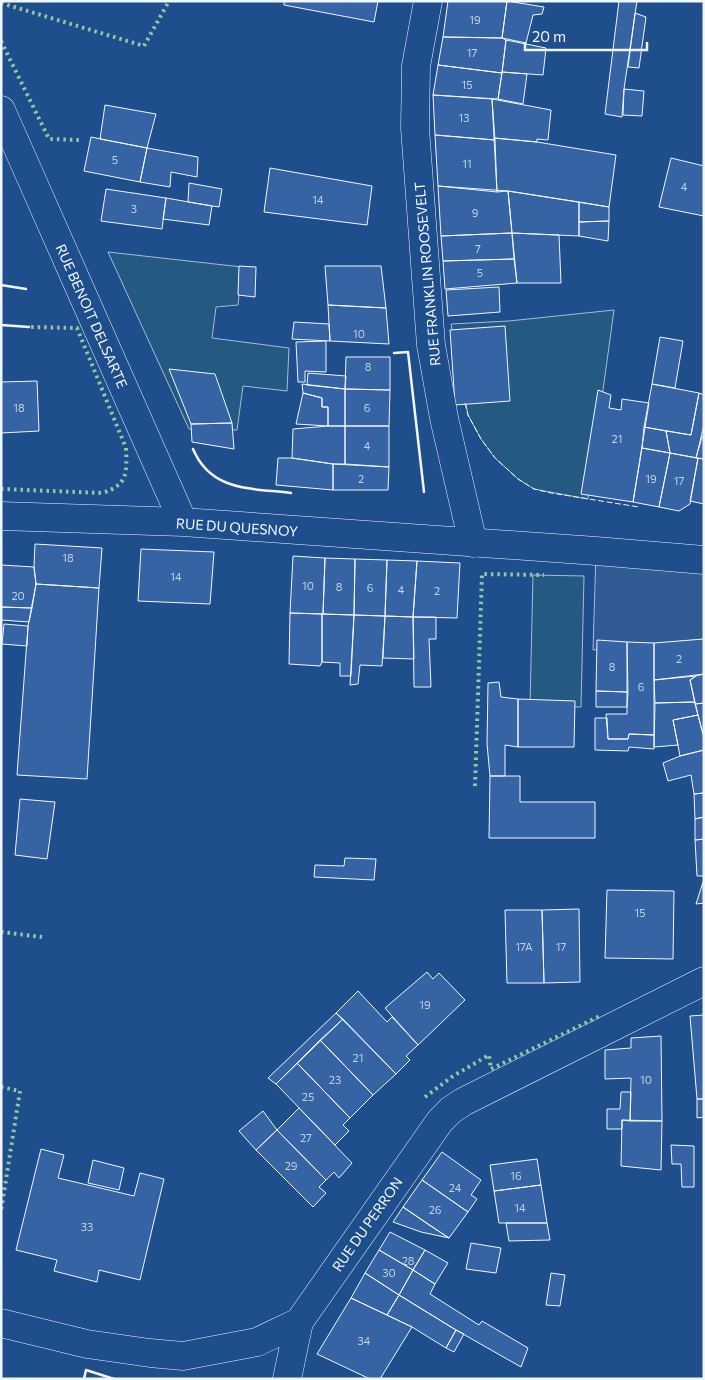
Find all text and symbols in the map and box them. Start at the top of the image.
house number: 19 [469,13,481,26]
scale bar [525,20,648,52]
text: 20 m [532,27,566,45]
house number: 17 [467,46,477,59]
house number: 15 [461,78,473,91]
house number: 13 [459,111,469,124]
house number: 5 [112,153,118,166]
house number: 11 [462,157,472,170]
house number: 4 [681,180,688,193]
street label: RUE FRANKLIN ROOSEVELT [410,181,444,367]
house number: 14 [312,193,324,206]
house number: 3 [131,202,137,215]
house number: 9 [472,206,479,219]
street label: RUE BENOIT DELSARTE [52,241,132,391]
house number: 7 [475,242,481,255]
house number: 5 [477,266,483,279]
house number: 10 [353,327,365,340]
house number: 8 [365,360,372,373]
house number: 18 [13,401,25,414]
house number: 6 [364,401,371,414]
house number: 21 [612,432,622,445]
house number: 4 [364,439,371,452]
house number: 2 [358,472,364,485]
house number: 19 [645,472,657,485]
house number: 17 [674,474,684,487]
street label: RUE DU QUESNOY [175,514,299,540]
house number: 18 [62,551,74,564]
house number: 14 [170,570,182,583]
house number: 10 [302,579,314,592]
house number: 8 [336,580,343,593]
house number: 6 [367,581,374,594]
house number: 4 [398,583,405,596]
house number: 2 [434,584,440,597]
house number: 20 [11,589,25,602]
house number: 2 [676,652,682,665]
house number: 8 [609,660,616,673]
house number: 6 [638,680,645,693]
house number: 15 [634,906,646,919]
house number: 17A [515,940,533,953]
house number: 17 [556,940,566,953]
house number: 19 [419,998,431,1011]
house number: 21 [353,1051,363,1064]
house number: 23 [329,1073,341,1086]
house number: 10 [640,1073,652,1086]
house number: 25 [302,1090,314,1103]
house number: 27 [300,1131,312,1144]
house number: 29 [285,1159,298,1172]
house number: 16 [510,1169,522,1182]
street label: RUE DU PERRON [328,1174,406,1274]
house number: 24 [449,1181,462,1194]
house number: 14 [514,1201,526,1214]
house number: 26 [429,1203,442,1216]
house number: 33 [81,1220,93,1233]
house number: 28 [402,1254,415,1267]
house number: 30 [382,1266,396,1279]
house number: 34 [358,1334,371,1347]

